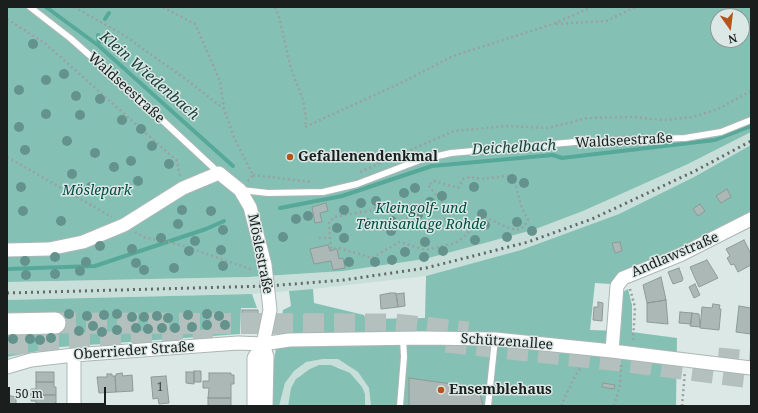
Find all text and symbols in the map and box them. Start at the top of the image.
north arrow [710,8,750,48]
water label: Klein Wiedenbach [96,28,202,124]
text: N [727,31,739,47]
street label: Waldseestraße [84,49,168,127]
street label: Waldseestraße [575,130,673,152]
water label: Deichelbach [471,137,557,159]
place label: Gefallenendenkmal [298,149,438,165]
marker: Gefallenendenkmal [285,152,295,162]
park label: Möslepark [62,183,132,199]
park label: Kleingolf- und Tennisanlage Rohde [356,201,486,234]
street label: Möslestraße [244,212,276,296]
street label: Andlawstraße [629,229,721,281]
street label: Schützenallee [460,330,554,354]
street label: Oberrieder Straße [73,338,195,364]
scale bar [10,379,108,405]
house number: 1 [157,381,163,395]
place label: Ensemblehaus [449,382,552,398]
text: 50 m [15,385,43,402]
marker: Ensemblehaus [436,385,446,395]

